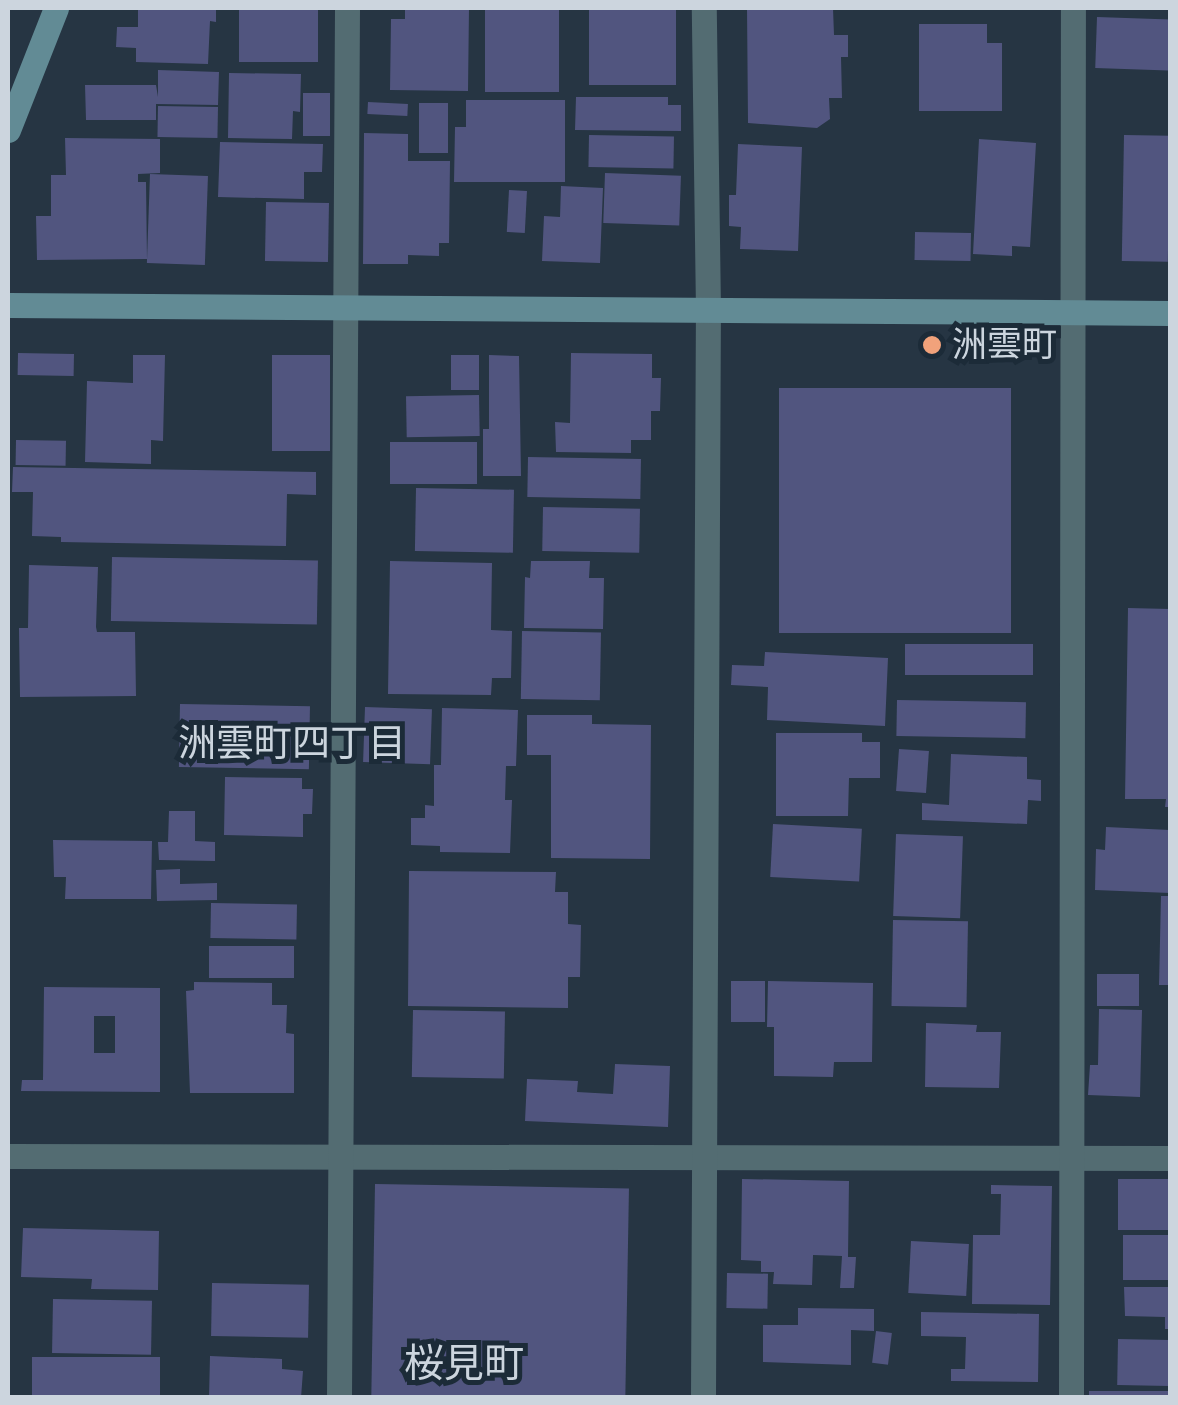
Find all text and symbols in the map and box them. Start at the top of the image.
place label: 洲雲町 [952,324,1057,366]
marker: 洲雲町 [921,334,943,356]
district label: 洲雲町四丁目 [178,721,406,767]
district label: 桜見町 [404,1340,524,1388]

